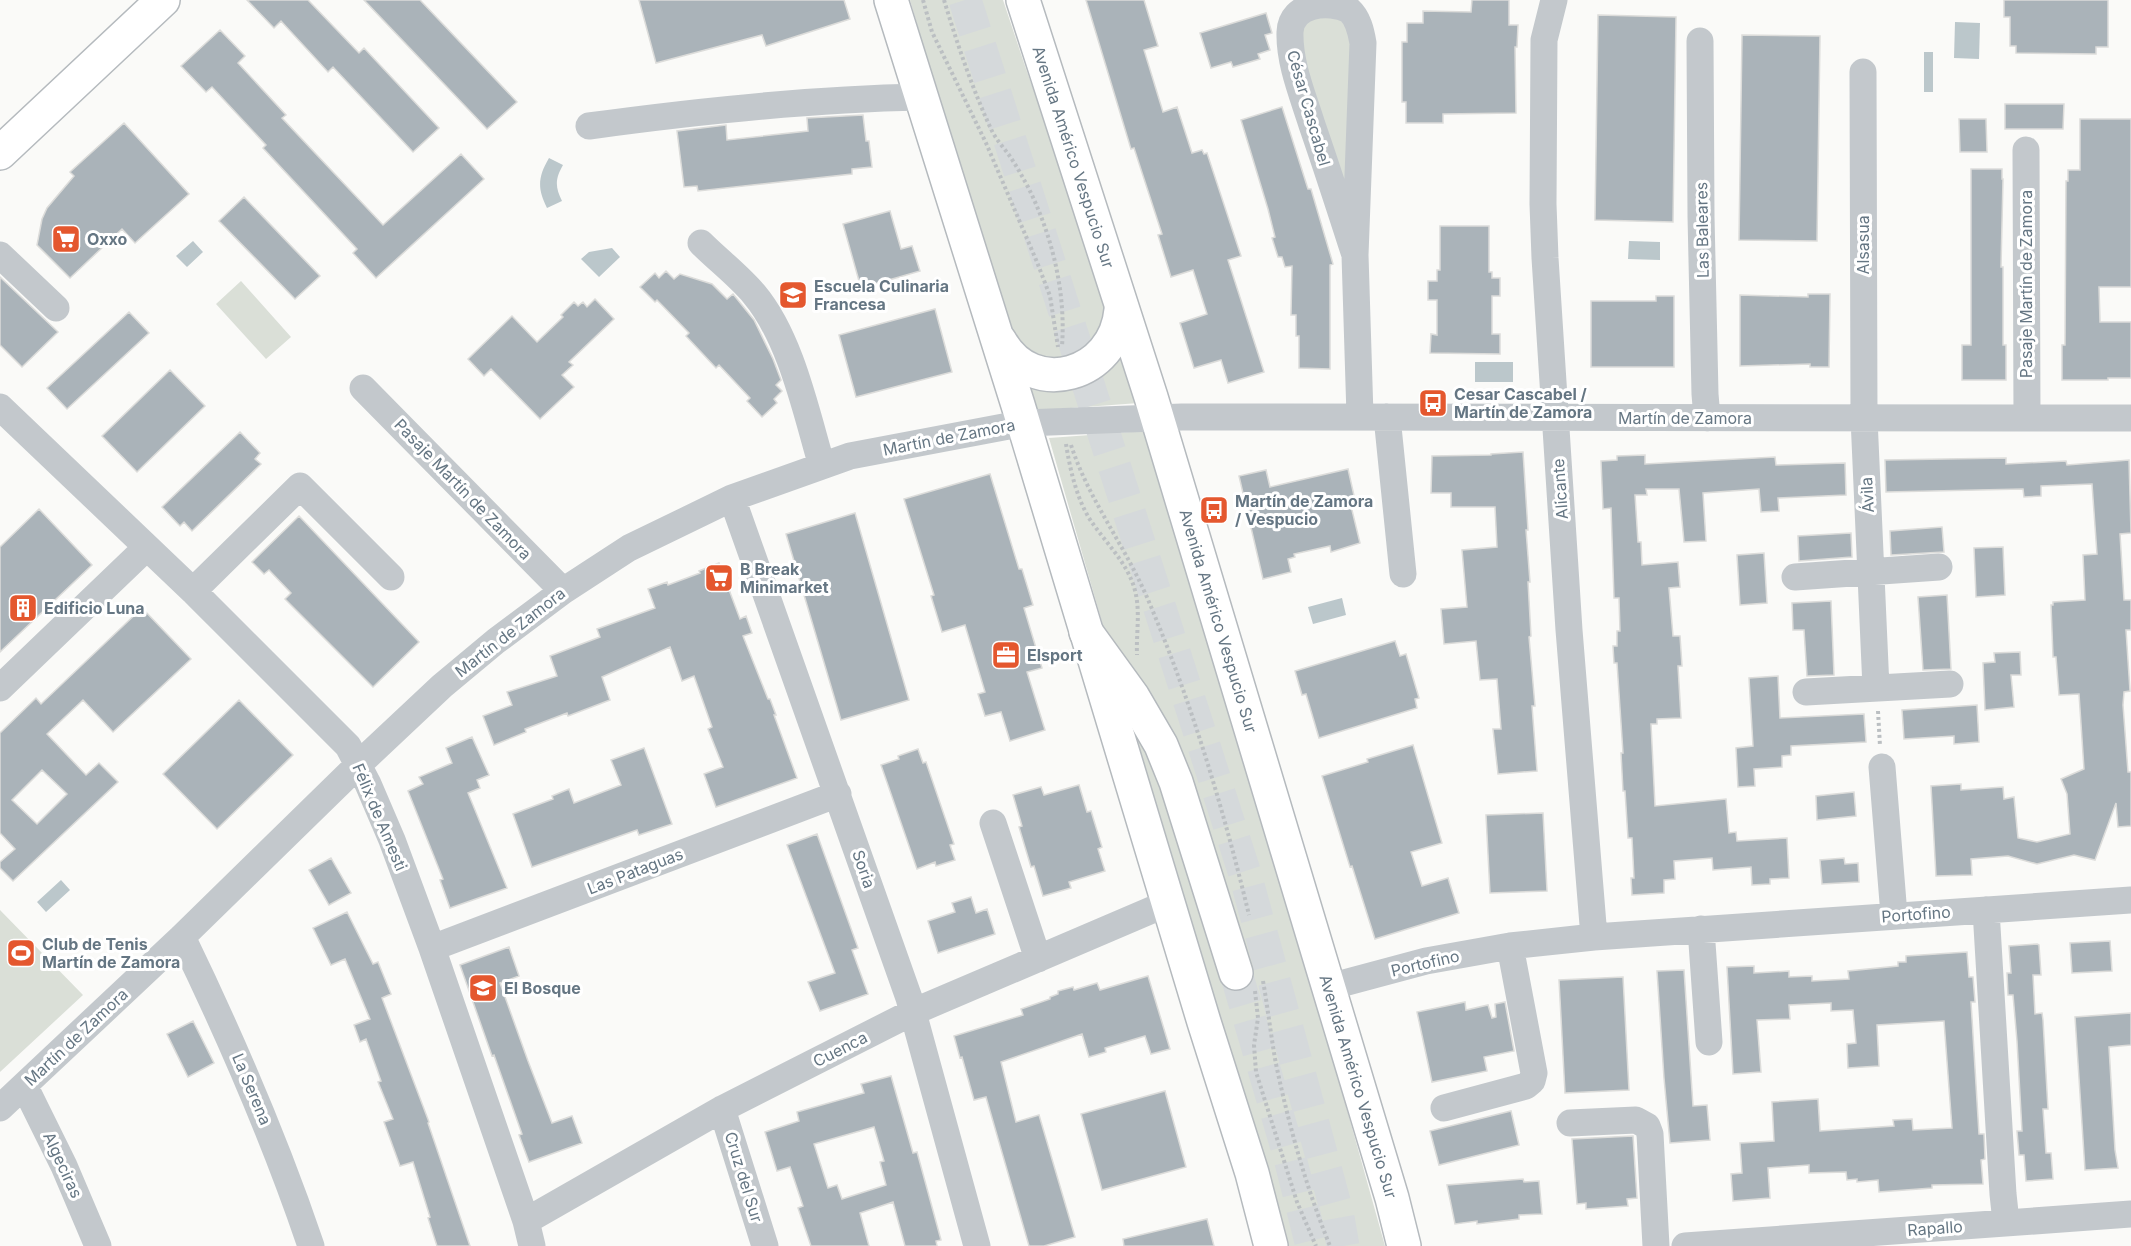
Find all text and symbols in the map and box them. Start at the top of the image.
street label: Avenida Américo Vespucio Sur [1028,43,1119,271]
street label: César Cascabel [1283,48,1335,168]
street label: Las Baleares [1691,182,1713,278]
street label: Pasaje Martín de Zamora [2016,190,2036,378]
street label: Alsasua [1853,215,1873,275]
supermarket icon: Oxxo [50,223,82,255]
place label: Oxxo [87,229,128,249]
place label: Escuela Culinaria Francesa [814,276,949,314]
school or university icon: Escuela Culinaria Francesa [777,279,809,311]
place label: Cesar Cascabel / Martín de Zamora [1454,384,1592,422]
bus stop icon: Cesar Cascabel / Martín de Zamora [1417,387,1449,419]
street label: Martín de Zamora [1618,408,1752,428]
street label: Pasaje Martín de Zamora [390,414,536,564]
street label: Martín de Zamora [881,414,1017,460]
street label: Alicante [1548,458,1572,520]
street label: Ávila [1856,477,1878,513]
place label: Martín de Zamora / Vespucio [1235,491,1373,529]
bus stop icon: Martín de Zamora / Vespucio [1198,494,1230,526]
street label: Avenida Américo Vespucio Sur [1175,507,1261,735]
place label: B Break Minimarket [740,559,829,597]
supermarket icon: B Break Minimarket [703,562,735,594]
street label: Martín de Zamora [451,583,569,681]
building icon: Edificio Luna [7,592,39,624]
place label: Edificio Luna [44,598,145,618]
office icon: Elsport [990,639,1022,671]
place label: Elsport [1027,645,1083,665]
street label: Félix de Amesti [348,760,412,874]
street label: Las Pataguas [584,844,686,898]
street label: Soria [848,847,880,891]
street label: Portofino [1881,902,1951,926]
place label: Club de Tenis Martín de Zamora [42,934,180,972]
sports icon: Club de Tenis Martín de Zamora [5,937,37,969]
street label: Portofino [1389,945,1461,981]
school or university icon: El Bosque [467,972,499,1004]
street label: Avenida Américo Vespucio Sur [1315,972,1401,1201]
place label: El Bosque [504,978,581,998]
street label: Martín de Zamora [20,984,132,1090]
street label: Cuenca [810,1027,870,1071]
street label: La Serena [228,1050,276,1128]
street label: Algeciras [39,1129,87,1201]
street label: Cruz del Sur [721,1129,767,1225]
street label: Rapallo [1907,1216,1963,1240]

